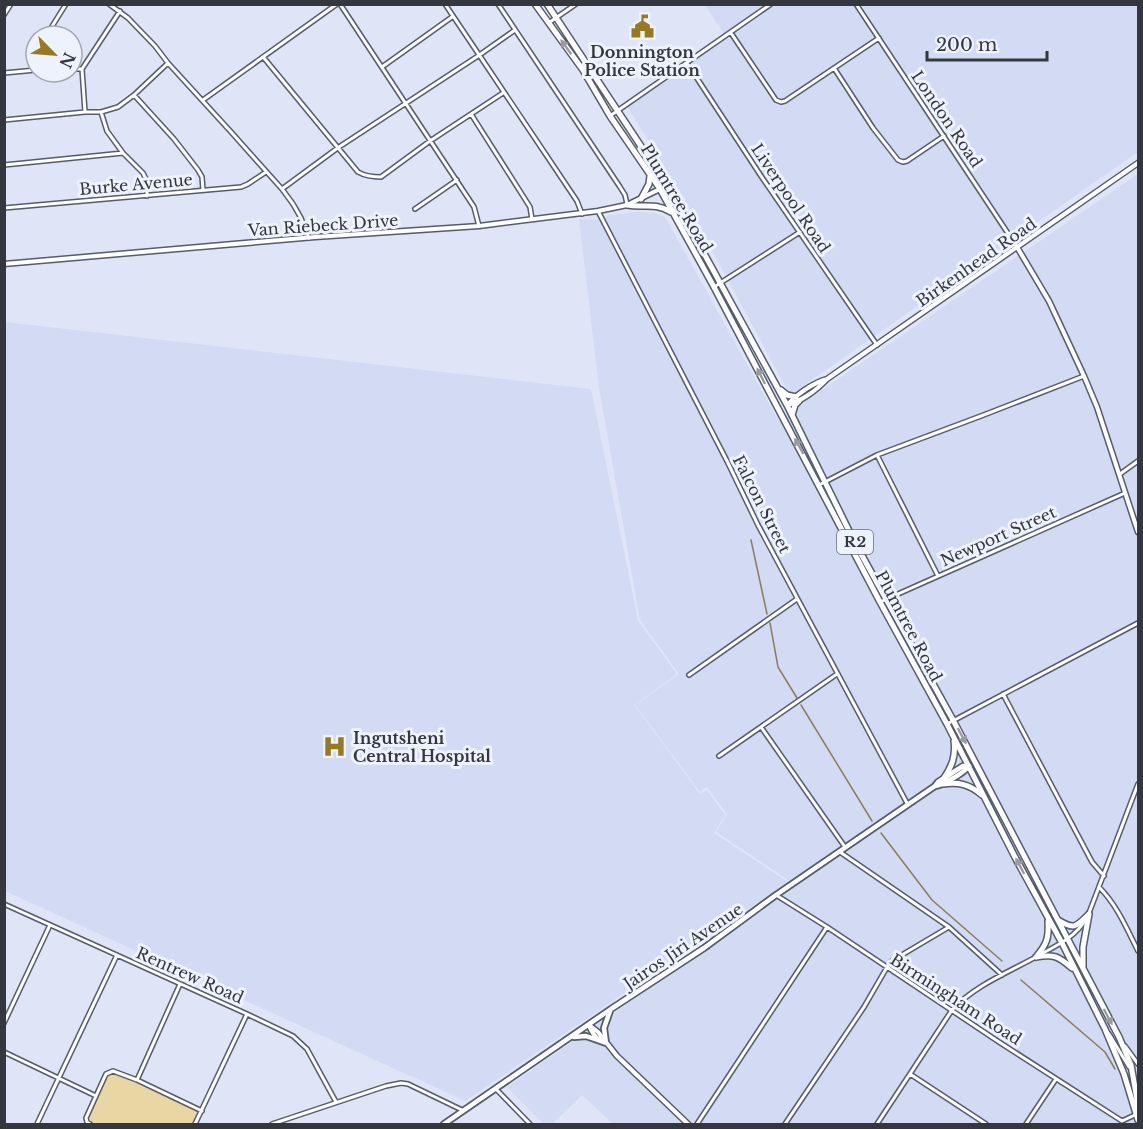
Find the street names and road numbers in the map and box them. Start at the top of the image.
street label: London Road [907,67,987,171]
street label: Plumtree Road [637,140,717,256]
street label: Liverpool Road [747,140,835,257]
street label: Burke Avenue [78,169,194,199]
street label: Van Riebeck Drive [246,210,399,240]
street label: Birkenhead Road [912,213,1040,311]
street label: Falcon Street [729,452,795,556]
street label: Newport Street [937,502,1059,570]
road number: R2 [837,530,873,554]
street label: Plumtree Road [871,567,947,685]
street label: Jairos Jiri Avenue [618,899,746,994]
street label: Rentrew Road [133,942,247,1008]
street label: Birmingham Road [886,949,1026,1049]

